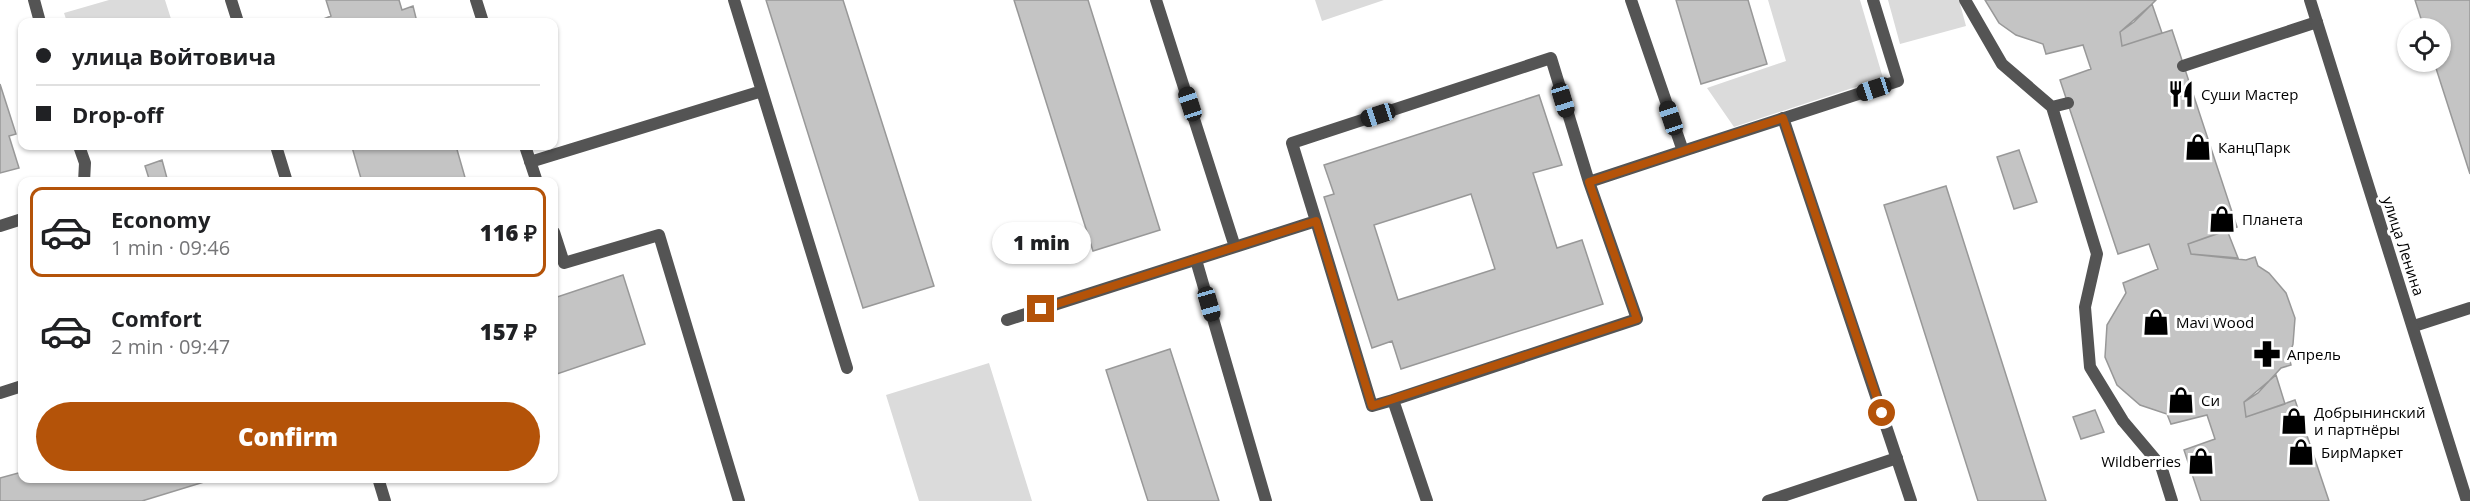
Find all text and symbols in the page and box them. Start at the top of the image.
map controls [2397,18,2451,72]
button: locate [2397,18,2451,72]
text: улица Войтовича [72,41,276,71]
car [1854,75,1894,103]
restaurant icon: Суши Мастер [2166,79,2196,109]
car [1549,80,1577,120]
car [1176,84,1204,124]
place label: Суши Мастер [2201,84,2298,104]
car [1657,98,1685,138]
text: Drop-off [72,99,164,129]
car [1358,101,1398,129]
shop icon: КанцПарк [2183,132,2213,162]
place label: КанцПарк [2218,137,2291,157]
street label: улица Ленина [2379,194,2429,298]
text: Economy [111,204,210,234]
shop icon: Планета [2207,204,2237,234]
icon: car [39,205,93,259]
place label: Планета [2242,209,2303,229]
text: 116 ₽ [480,217,537,247]
callout: 1 min [992,222,1090,264]
text: 1 min [1013,229,1070,256]
text: 1 min · 09:46 [111,234,230,261]
car [1195,284,1223,324]
route end [1027,295,1054,322]
text: Comfort [111,303,202,333]
icon: car [39,304,93,358]
shop icon: Mavi Wood [2141,307,2171,337]
place label: Mavi Wood [2176,312,2254,332]
text: 157 ₽ [480,316,537,346]
text: 2 min · 09:47 [111,333,230,360]
pharmacy icon: Апрель [2252,339,2282,369]
place label: Апрель [2287,344,2341,364]
shop icon: Си [2166,385,2196,415]
place label: Си [2201,390,2220,410]
route start [1868,399,1895,426]
button: Confirm [36,402,540,471]
place label: Добрынинский и партнёры [2314,402,2425,439]
shop icon: Добрынинский и партнёры [2279,406,2309,436]
shop icon: БирМаркет [2286,437,2316,467]
place label: БирМаркет [2321,442,2403,462]
shop icon: Wildberries [2186,446,2216,476]
place label: Wildberries [2101,451,2181,471]

